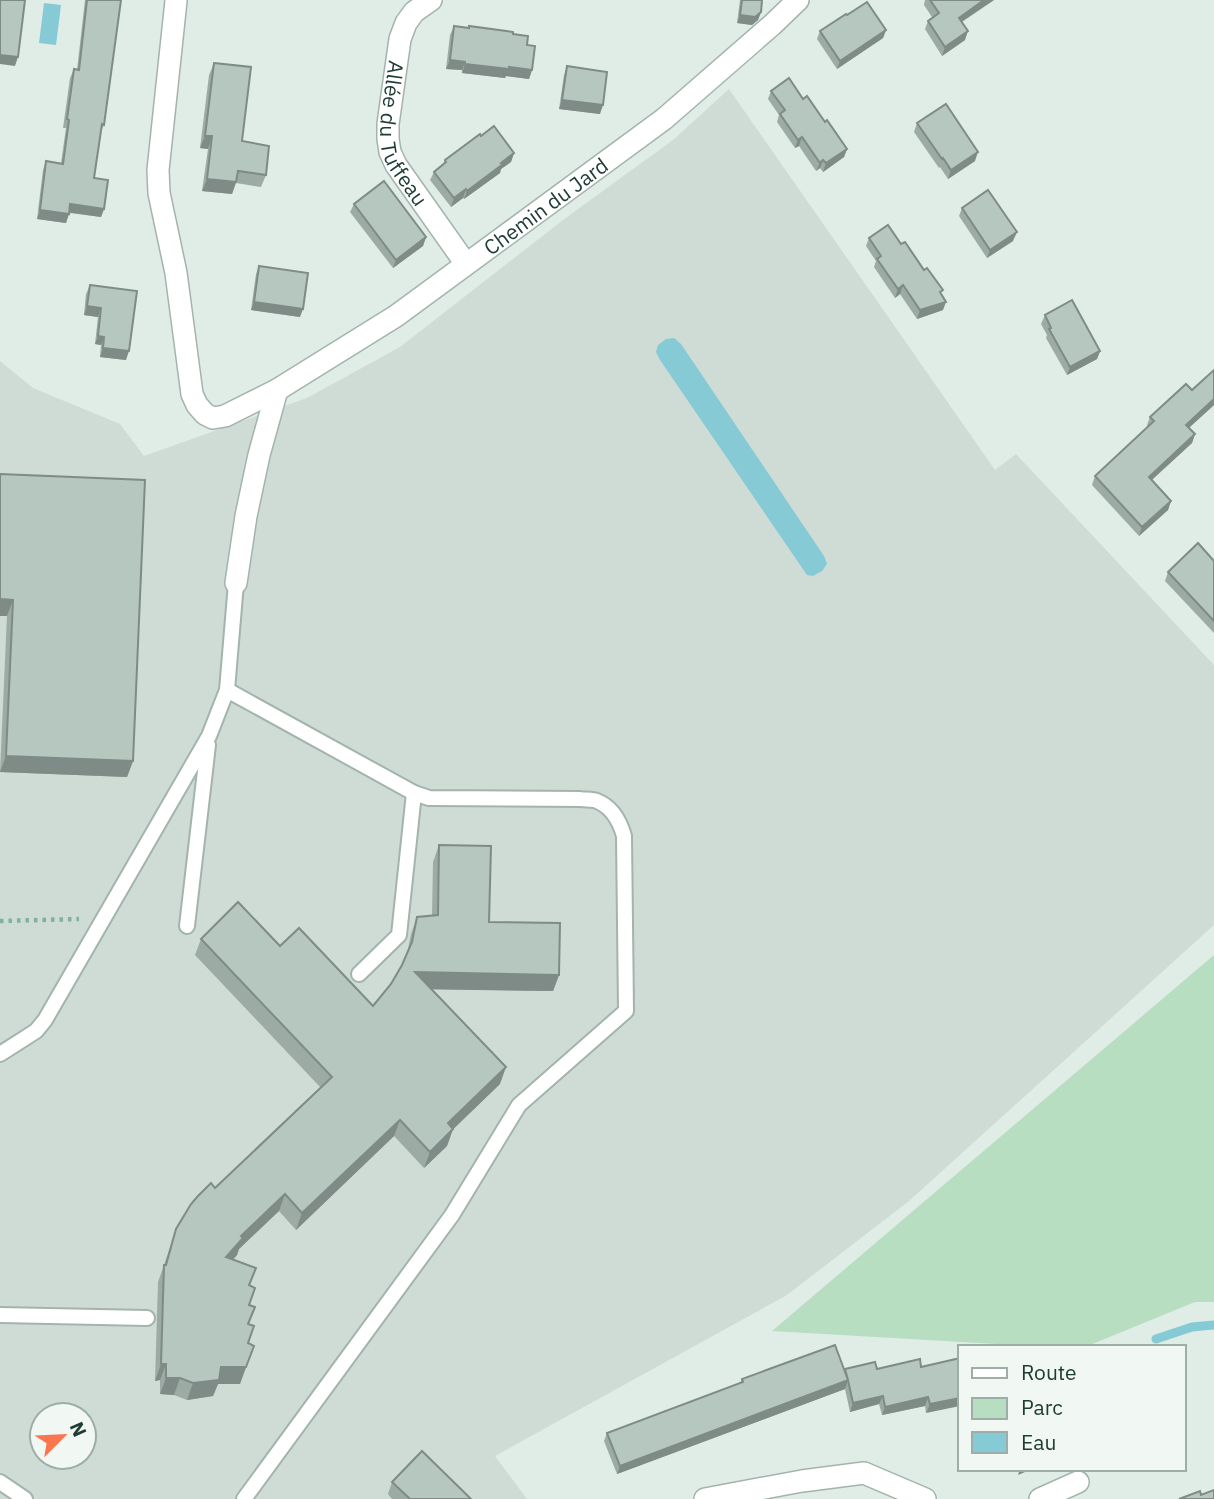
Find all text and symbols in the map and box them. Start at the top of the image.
street label: Allée du Tuffeau [374,59,434,211]
street label: Chemin du Jard [478,151,613,261]
legend [958,1345,1186,1471]
text: Route [1021,1358,1077,1386]
text: Parc [1021,1393,1063,1421]
north arrow [28,1401,98,1471]
text: N [65,1418,92,1440]
text: Eau [1021,1428,1056,1456]

